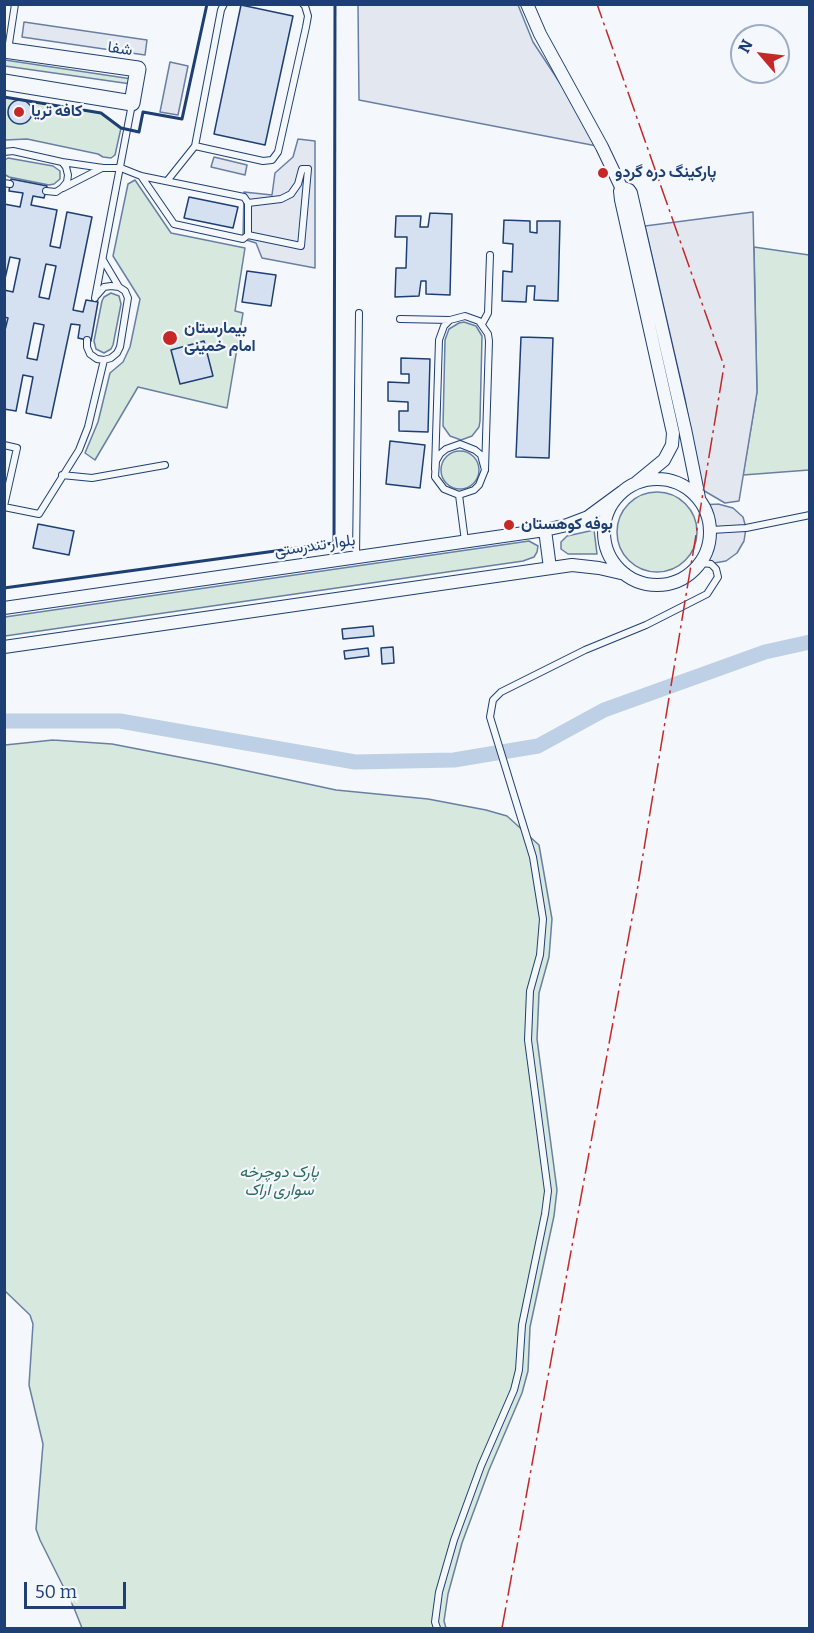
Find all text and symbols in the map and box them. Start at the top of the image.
north arrow [730,24,790,84]
text: N [734,36,757,56]
street label: شفا [106,38,134,60]
place label: کافه تریا [31,102,82,122]
marker: کافه تریا [12,105,26,119]
place label: پارکینگ دره گردو [615,163,716,183]
marker: پارکینگ دره گردو [596,166,610,180]
place label: بیمارستان امام خمینی [184,319,256,357]
marker: بیمارستان امام خمینی [161,329,179,347]
place label: بوفه کوهستان [521,515,613,535]
marker: بوفه کوهستان [502,518,516,532]
street label: بلوار تندرستی [273,531,357,561]
park label: پارک دوچرخه سواری اراک [239,1163,319,1201]
scale bar [27,1570,129,1608]
text: 50 m [35,1581,77,1603]

